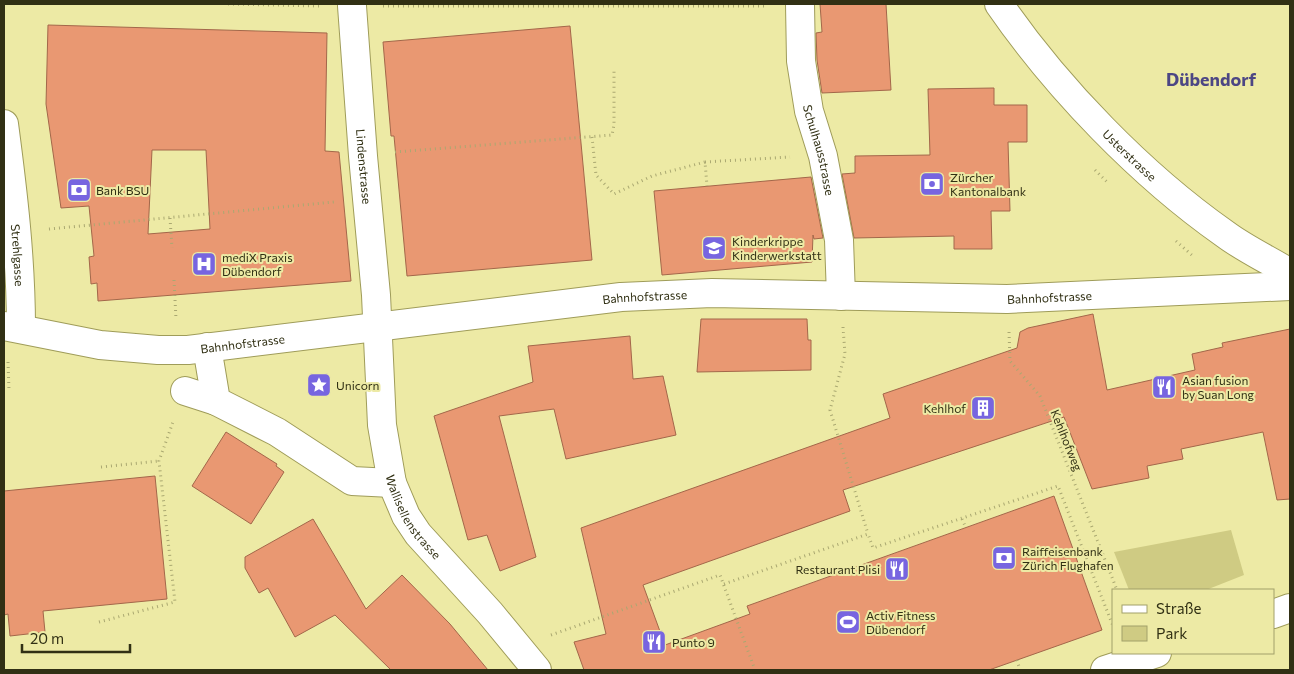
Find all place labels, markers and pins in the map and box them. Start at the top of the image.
place label: Zürcher Kantonalbank [950,170,1027,198]
bank icon: Zürcher Kantonalbank [919,171,945,197]
bank icon: Bank BSU [66,177,92,203]
place label: Bank BSU [96,183,149,197]
place label: Kinderkrippe Kinderwerkstatt [732,234,822,262]
school or university icon: Kinderkrippe Kinderwerkstatt [701,235,727,261]
place label: mediX Praxis Dübendorf [222,250,293,278]
hospital icon: mediX Praxis Dübendorf [191,251,217,277]
place icon: Unicorn [306,372,332,398]
place label: Asian fusion by Suan Long [1182,373,1255,401]
restaurant icon: Asian fusion by Suan Long [1151,374,1177,400]
place label: Unicorn [336,378,380,392]
building icon: Kehlhof [970,395,996,421]
place label: Kehlhof [923,401,966,415]
place label: Raiffeisenbank Zürich Flughafen [1022,544,1114,572]
bank icon: Raiffeisenbank Zürich Flughafen [991,545,1017,571]
restaurant icon: Restaurant Plisi [884,556,910,582]
place label: Restaurant Plisi [795,562,880,576]
place label: Activ Fitness Dübendorf [866,608,935,636]
sports icon: Activ Fitness Dübendorf [835,609,861,635]
restaurant icon: Punto 9 [641,629,667,655]
place label: Punto 9 [672,635,715,649]

